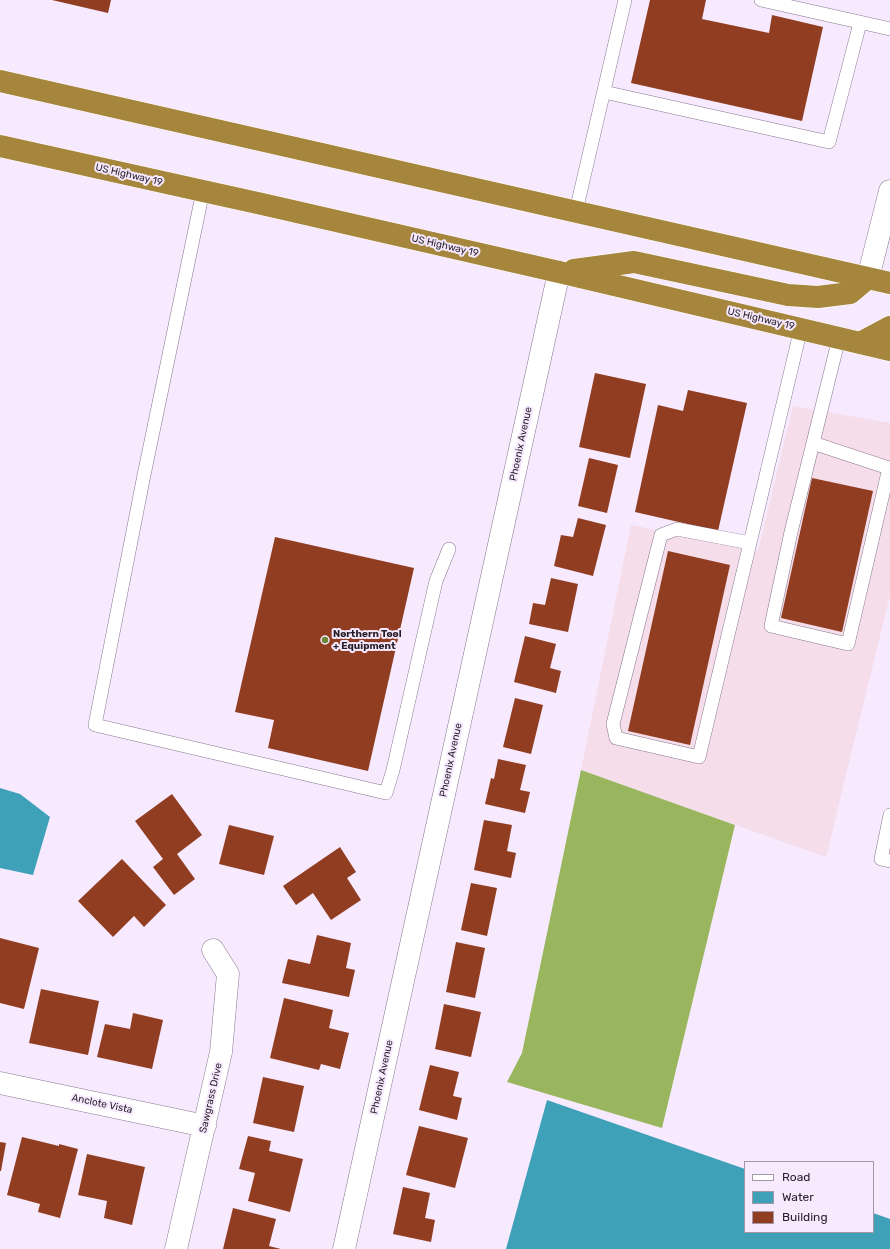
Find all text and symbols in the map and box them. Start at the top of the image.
street label: US Highway 19 [94,161,164,189]
street label: US Highway 19 [410,232,480,260]
street label: US Highway 19 [726,305,796,333]
street label: Phoenix Avenue [507,406,535,482]
place label: Northern Tool + Equipment [333,628,402,652]
marker: Northern Tool + Equipment [320,635,330,645]
street label: Phoenix Avenue [437,722,465,798]
street label: Phoenix Avenue [368,1039,396,1115]
street label: Sawgrass Drive [197,1062,225,1134]
street label: Anclote Vista [71,1092,133,1116]
legend [744,1161,874,1233]
text: Road [782,1170,810,1184]
text: Water [782,1190,814,1204]
text: Building [782,1210,828,1224]

